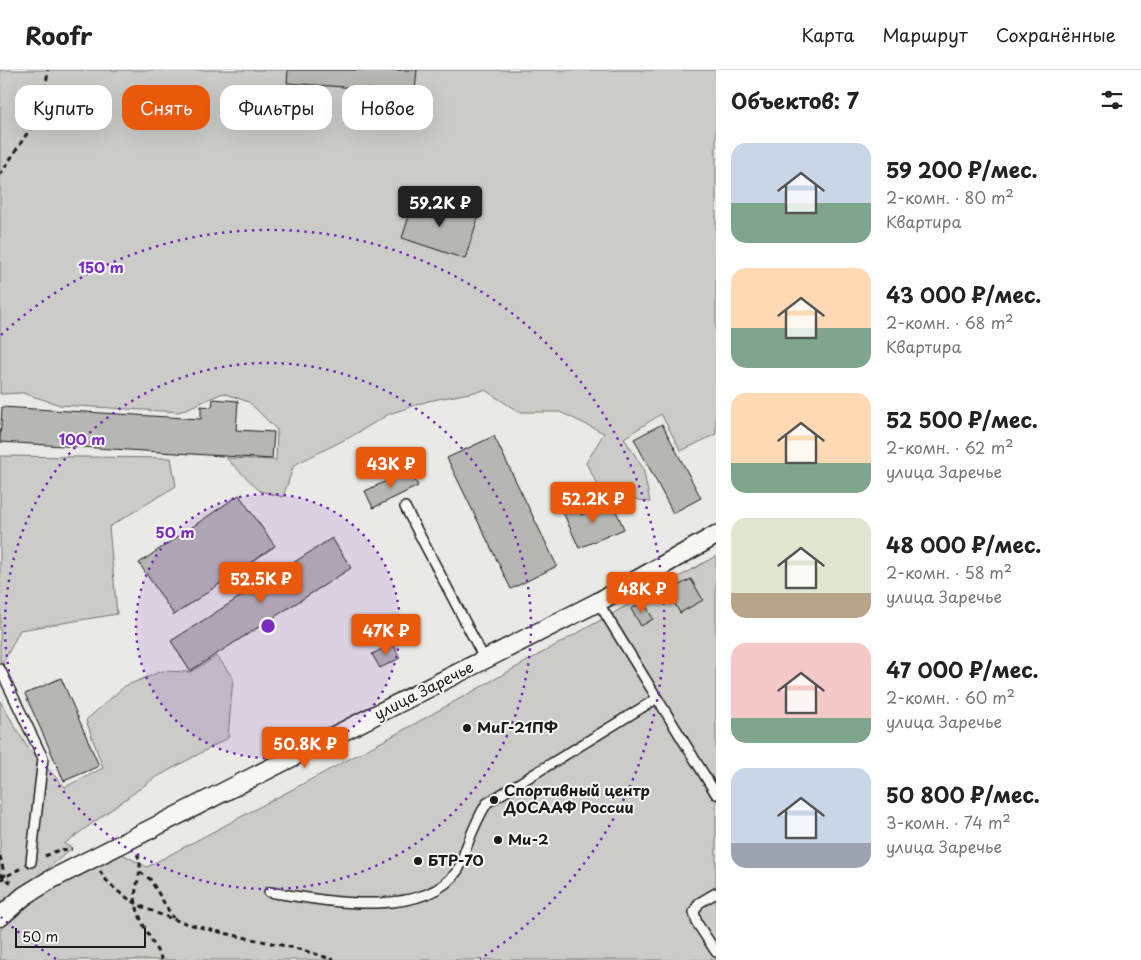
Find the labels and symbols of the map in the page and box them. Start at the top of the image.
pin: 59.2K ₽ [394,186,486,228]
text: 150 m [78,255,124,278]
text: 100 m [59,427,105,450]
pin: 43K ₽ [356,446,426,489]
pin: 52.2K ₽ [547,482,639,524]
text: 50 m [156,520,194,543]
pin: 52.5K ₽ [215,562,307,604]
pin: 48K ₽ [607,572,677,614]
pin: 47K ₽ [351,614,421,656]
centre of rings [259,617,277,635]
street label: улица Заречье [370,655,477,725]
place label: МиГ-21ПФ [477,715,558,738]
marker: МиГ-21ПФ [461,722,473,734]
pin: 50.8K ₽ [259,726,351,769]
place label: Спортивный центр ДОСААФ России [503,778,650,818]
marker: Спортивный центр ДОСААФ России [488,794,500,806]
place label: Ми-2 [508,827,549,850]
marker: Ми-2 [492,834,504,846]
place label: БТР-70 [428,848,484,871]
marker: БТР-70 [412,855,424,867]
scale bar [15,925,146,948]

